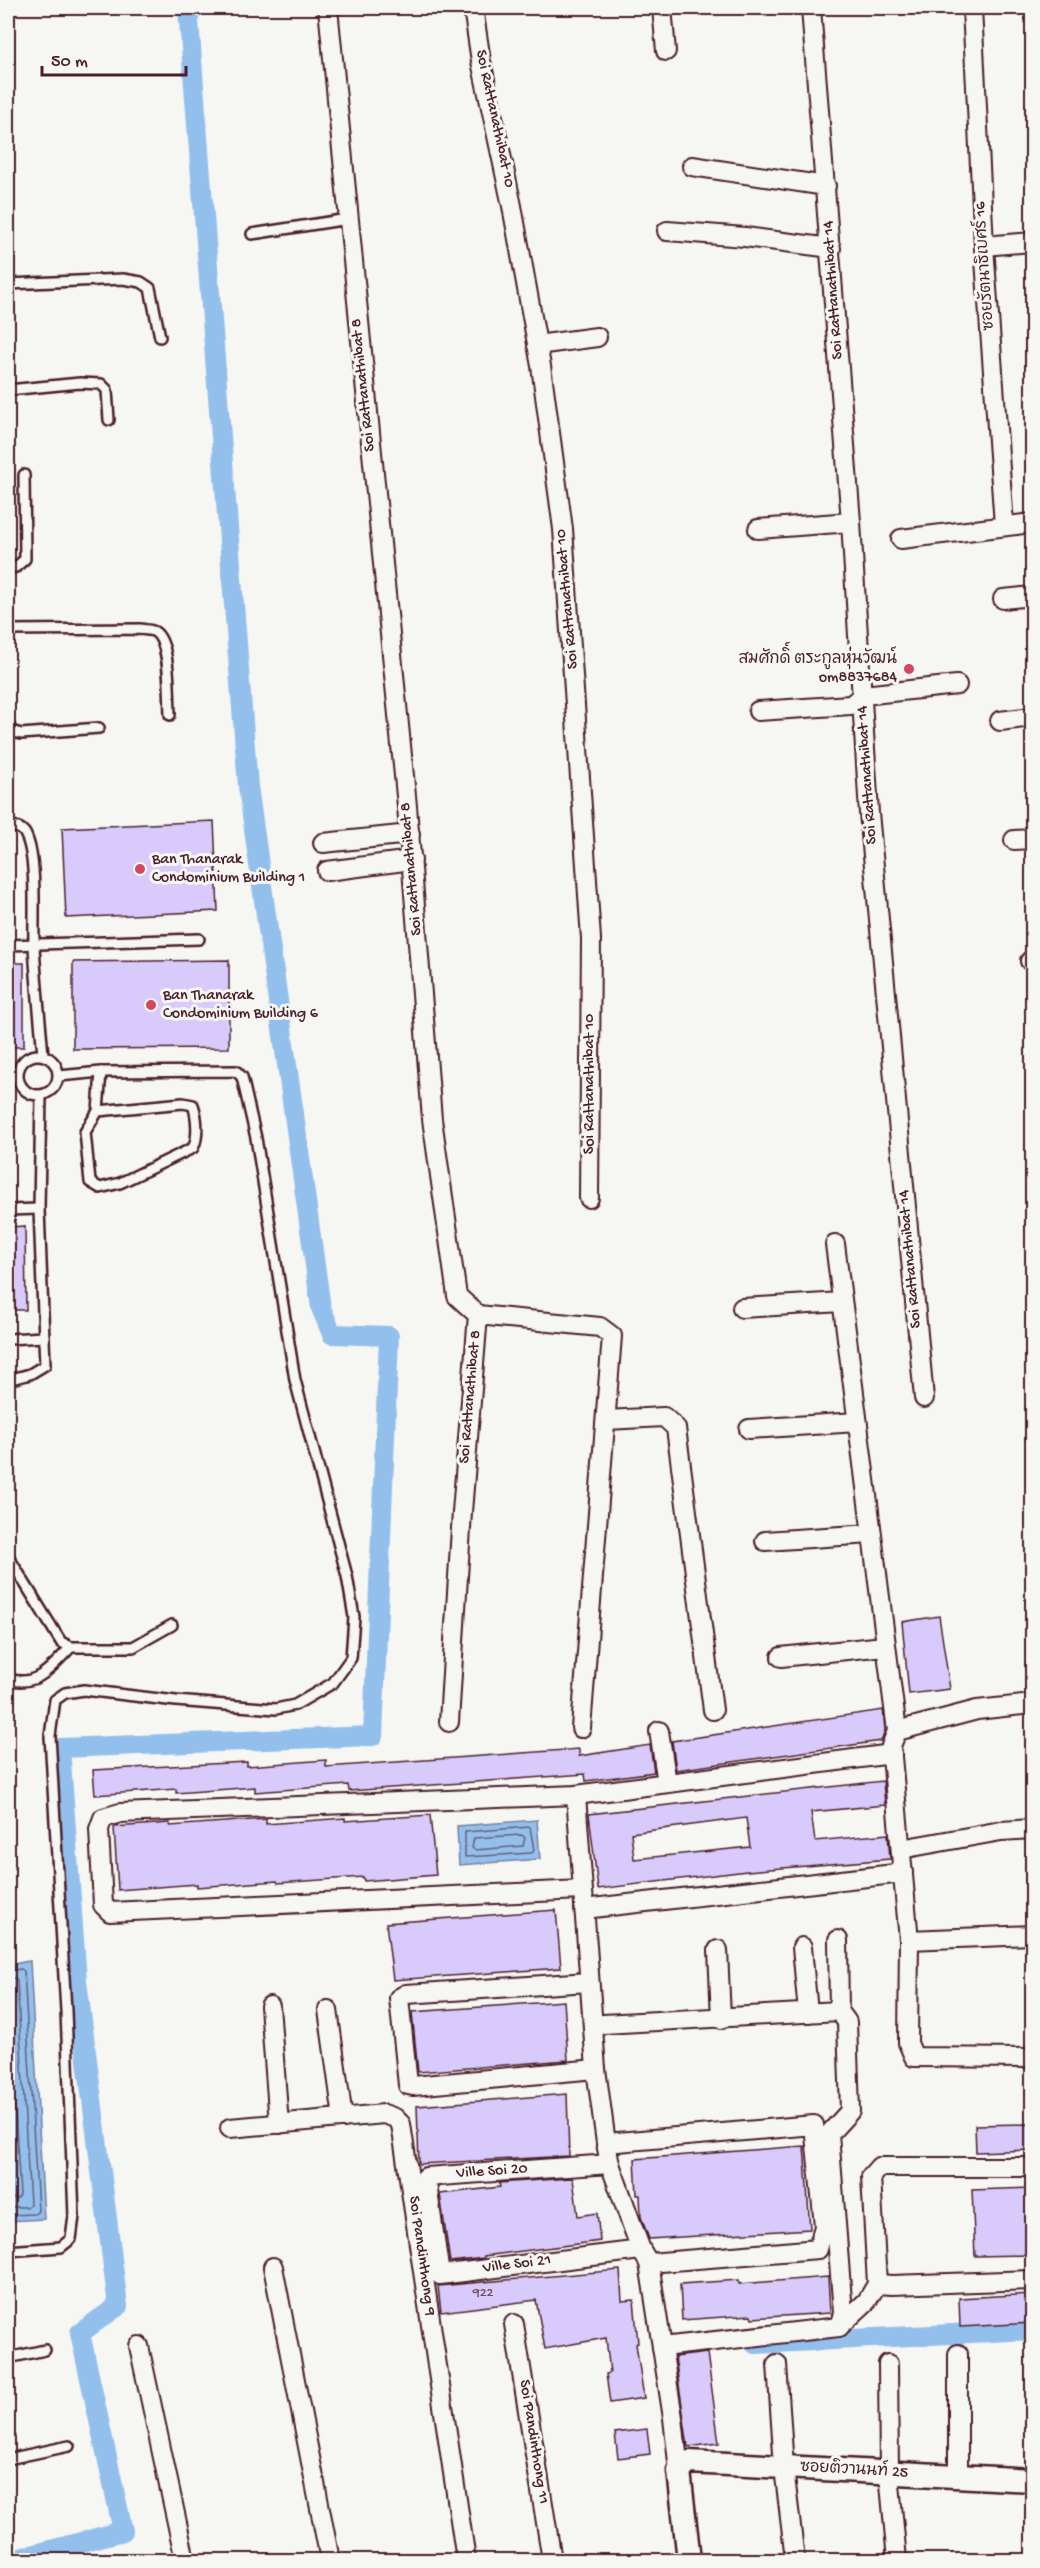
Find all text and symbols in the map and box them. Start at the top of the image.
scale bar [42,39,186,77]
street label: Soi Rattanathibat 10 [470,48,518,190]
text: 50 m [51,52,88,73]
street label: ซอยรัตนาธิเบศร์ 16 [967,200,1000,331]
street label: Soi Rattanathibat 14 [820,220,848,360]
street label: Soi Rattanathibat 8 [348,317,380,452]
street label: Soi Rattanathibat 10 [552,528,584,670]
place label: สมศักดิ์ ตระกูลหุ่นวัฒน์ om8837684 [738,641,897,688]
marker: สมศักดิ์ ตระกูลหุ่นวัฒน์ om8837684 [902,662,916,676]
street label: Soi Rattanathibat 14 [854,705,882,845]
street label: Soi Rattanathibat 8 [397,801,427,936]
place label: Ban Thanarak Condominium Building 1 [151,851,305,888]
marker: Ban Thanarak Condominium Building 1 [133,862,147,876]
place label: Ban Thanarak Condominium Building 6 [162,987,319,1024]
marker: Ban Thanarak Condominium Building 6 [144,998,158,1012]
street label: Soi Rattanathibat 10 [581,1014,600,1154]
street label: Soi Rattanathibat 14 [895,1189,927,1329]
street label: Soi Rattanathibat 8 [456,1329,486,1464]
street label: Ville Soi 20 [455,2160,528,2184]
street label: Soi Pandinthong 9 [403,2195,439,2317]
street label: Ville Soi 21 [481,2251,552,2279]
house number: 922 [472,2285,494,2302]
street label: Soi Pandinthong 11 [514,2378,552,2506]
street label: ซอยติวานนท์ 25 [799,2454,909,2483]

